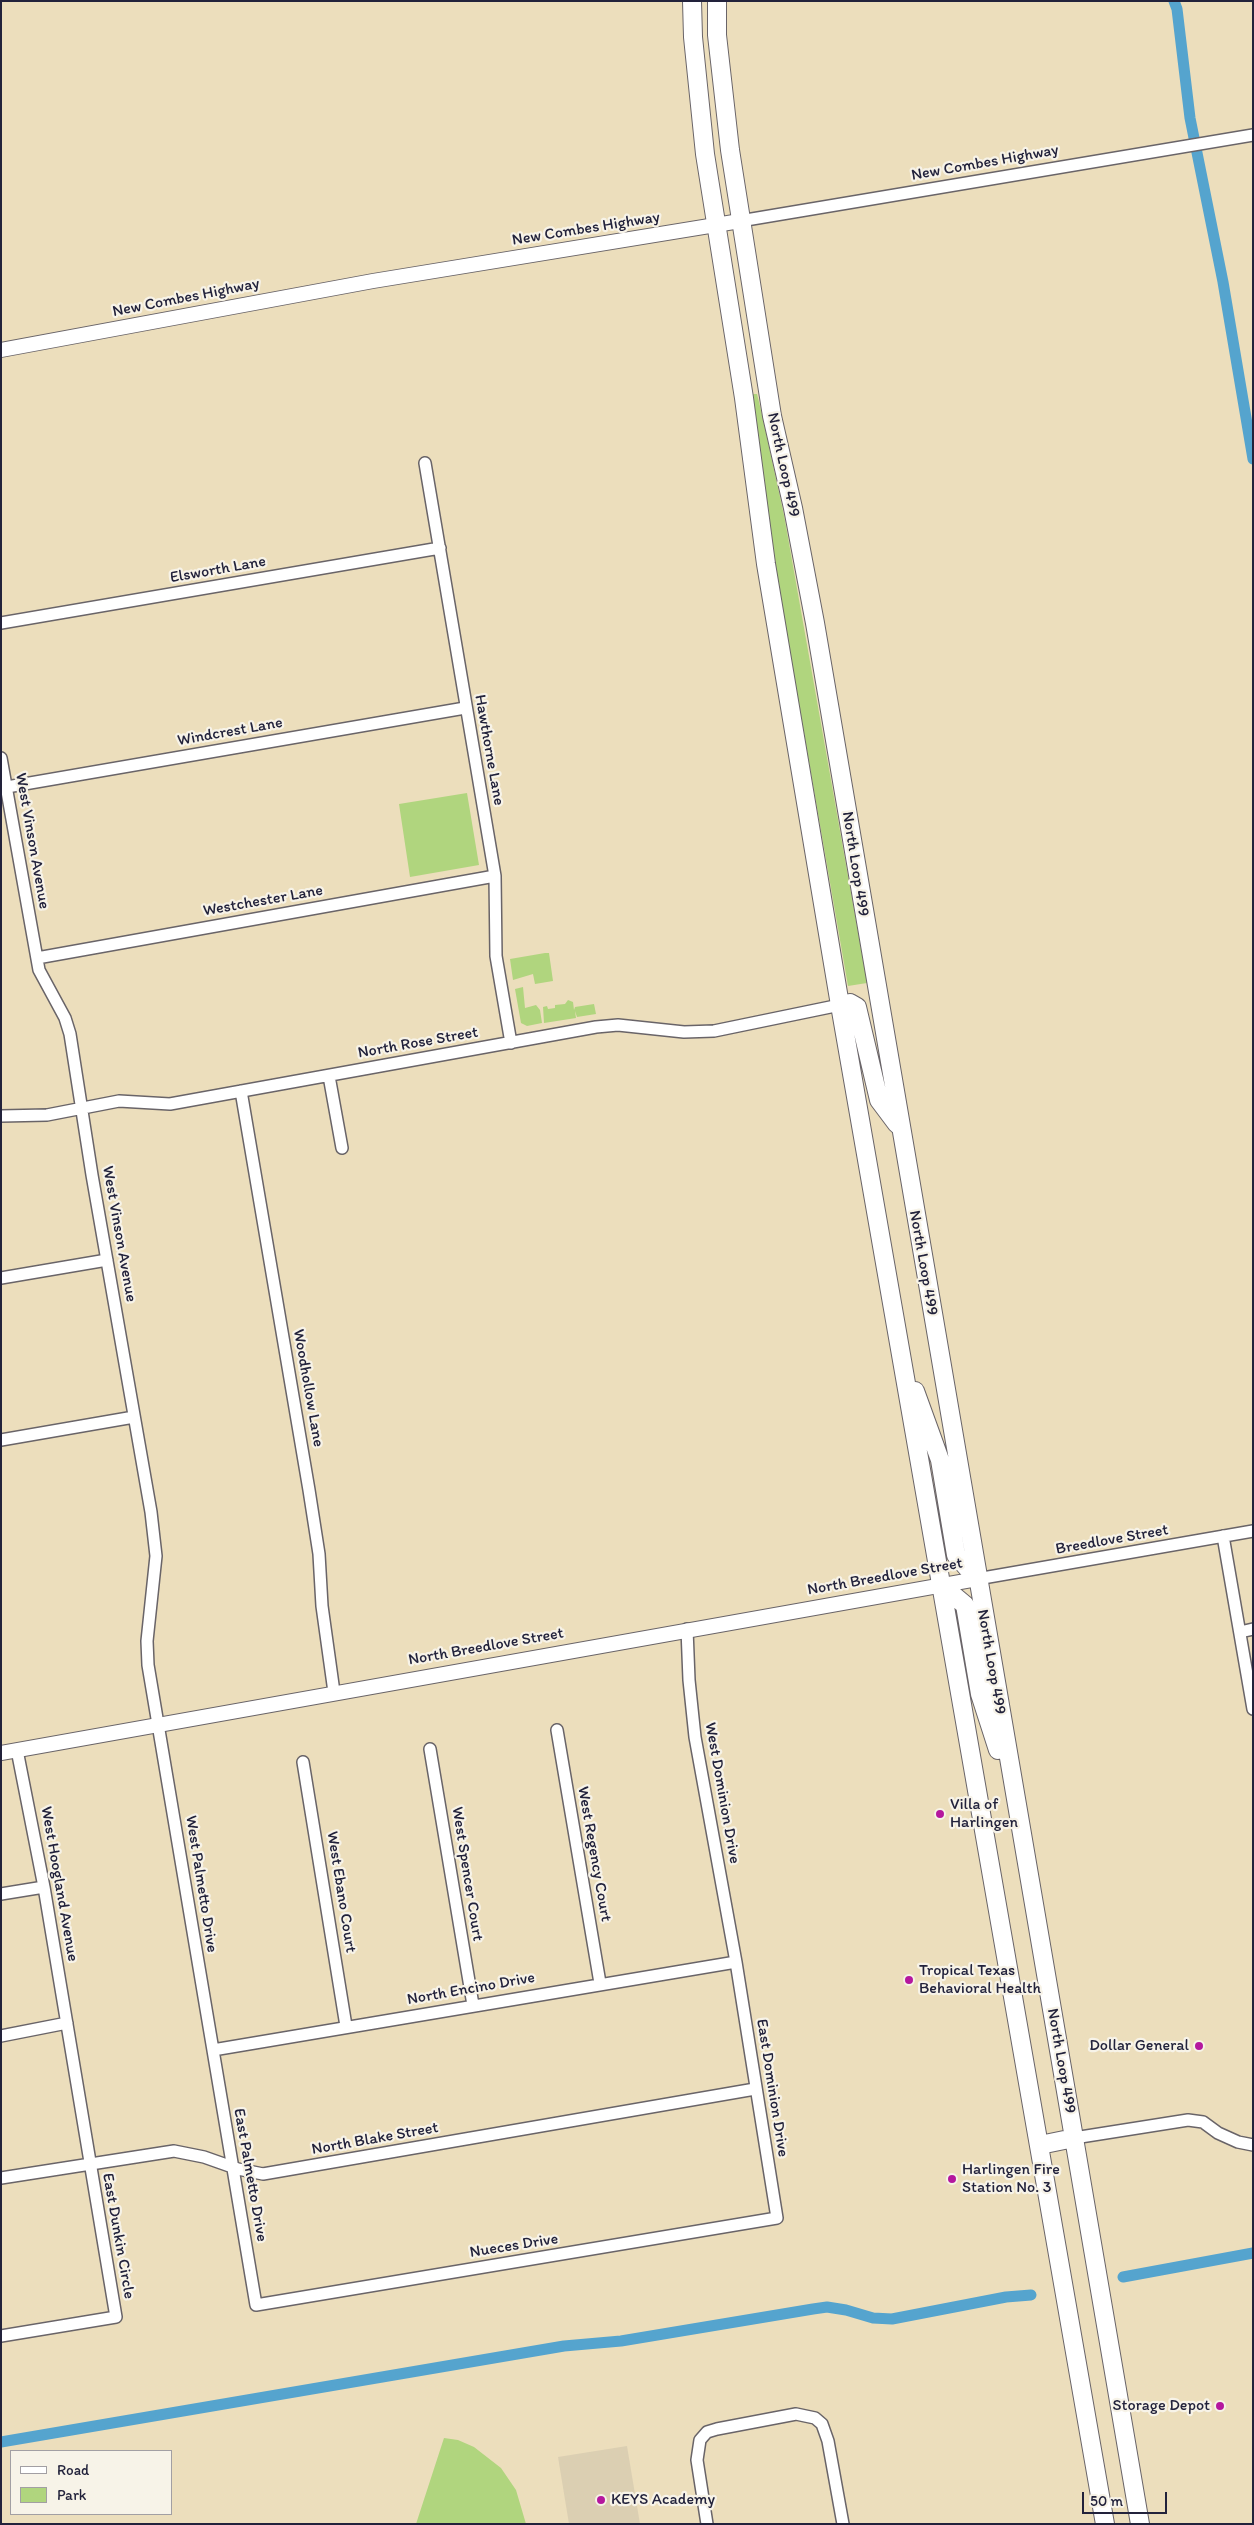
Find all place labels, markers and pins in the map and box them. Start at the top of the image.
place label: Villa of Harlingen [950,1795,1018,1833]
marker: Villa of Harlingen [934,1808,946,1820]
place label: Tropical Texas Behavioral Health [919,1961,1041,1999]
marker: Tropical Texas Behavioral Health [903,1974,915,1986]
place label: Dollar General [1089,2036,1189,2056]
marker: Dollar General [1193,2040,1205,2052]
place label: Harlingen Fire Station No. 3 [962,2160,1060,2198]
marker: Harlingen Fire Station No. 3 [946,2173,958,2185]
place label: Storage Depot [1113,2396,1210,2416]
marker: Storage Depot [1214,2400,1226,2412]
place label: KEYS Academy [611,2490,715,2510]
marker: KEYS Academy [595,2494,607,2506]

